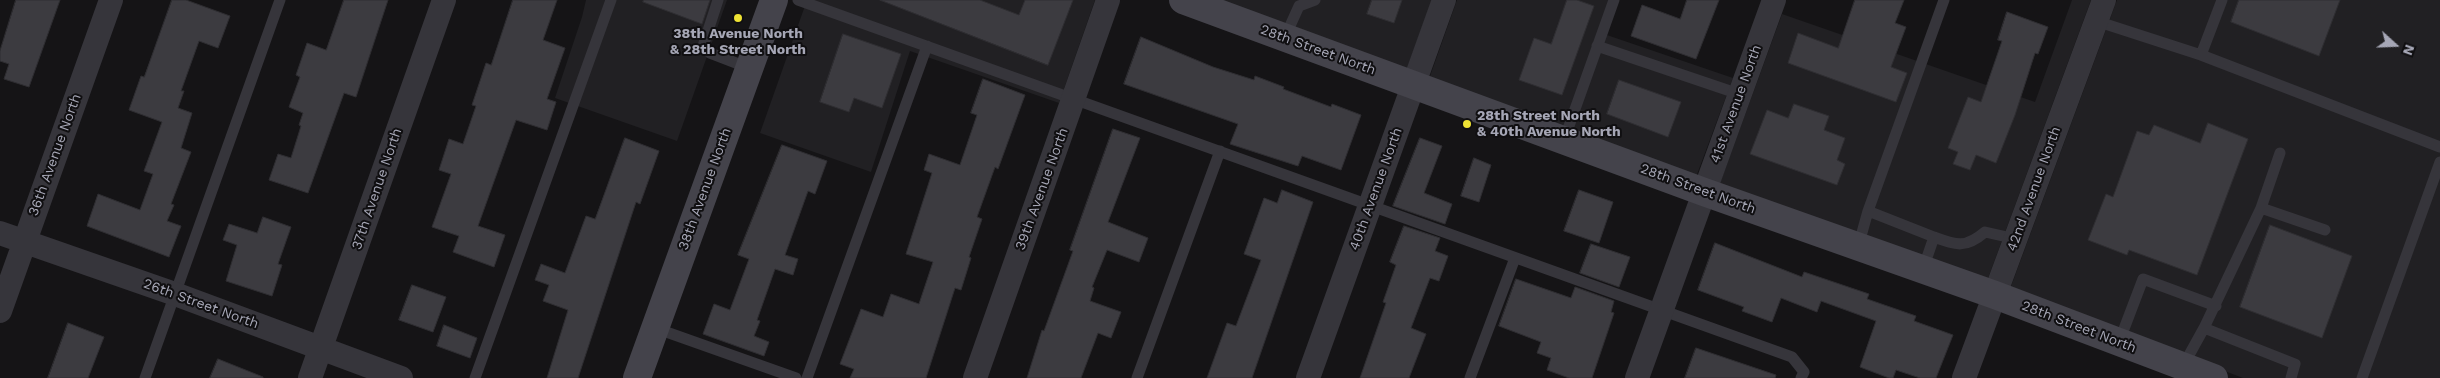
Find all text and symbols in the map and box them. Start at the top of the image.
marker: 38th Avenue North & 28th Street North [732,12,744,24]
north arrow [2370,20,2420,70]
street label: 28th Street North [1258,21,1378,79]
place label: 38th Avenue North & 28th Street North [670,26,806,58]
street label: 41st Avenue North [1707,43,1765,165]
text: N [2400,43,2418,58]
street label: 36th Avenue North [25,92,85,218]
place label: 28th Street North & 40th Avenue North [1477,108,1621,140]
marker: 28th Street North & 40th Avenue North [1461,118,1473,130]
street label: 42nd Avenue North [2004,124,2064,254]
street label: 40th Avenue North [1346,125,1406,253]
street label: 37th Avenue North [348,126,406,252]
street label: 38th Avenue North [675,126,735,252]
street label: 39th Avenue North [1012,126,1072,252]
street label: 28th Street North [1638,160,1758,218]
street label: 26th Street North [141,275,261,333]
street label: 28th Street North [2019,297,2139,357]

